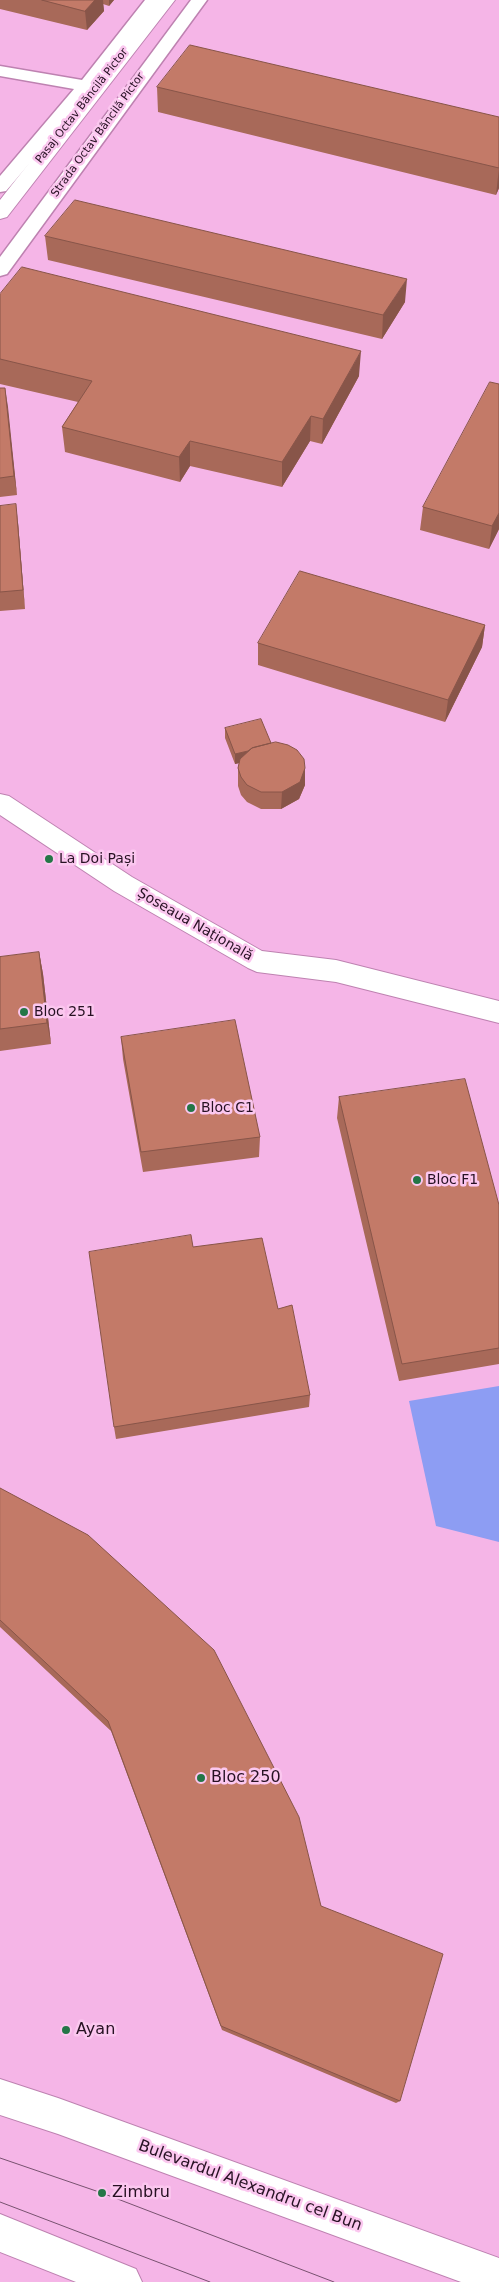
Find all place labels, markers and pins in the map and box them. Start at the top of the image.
place label: La Doi Pași [59,851,135,867]
marker: La Doi Pași [43,853,55,865]
place label: Bloc 251 [34,1004,95,1020]
marker: Bloc 251 [18,1006,30,1018]
place label: Bloc C1 [201,1100,254,1116]
marker: Bloc C1 [185,1102,197,1114]
place label: Bloc F1 [427,1172,478,1188]
marker: Bloc F1 [411,1174,423,1186]
place label: Bloc 250 [211,1768,281,1788]
marker: Bloc 250 [195,1772,207,1784]
place label: Ayan [76,2020,115,2040]
marker: Ayan [60,2024,72,2036]
place label: Zimbru [112,2183,170,2203]
marker: Zimbru [96,2187,108,2199]

